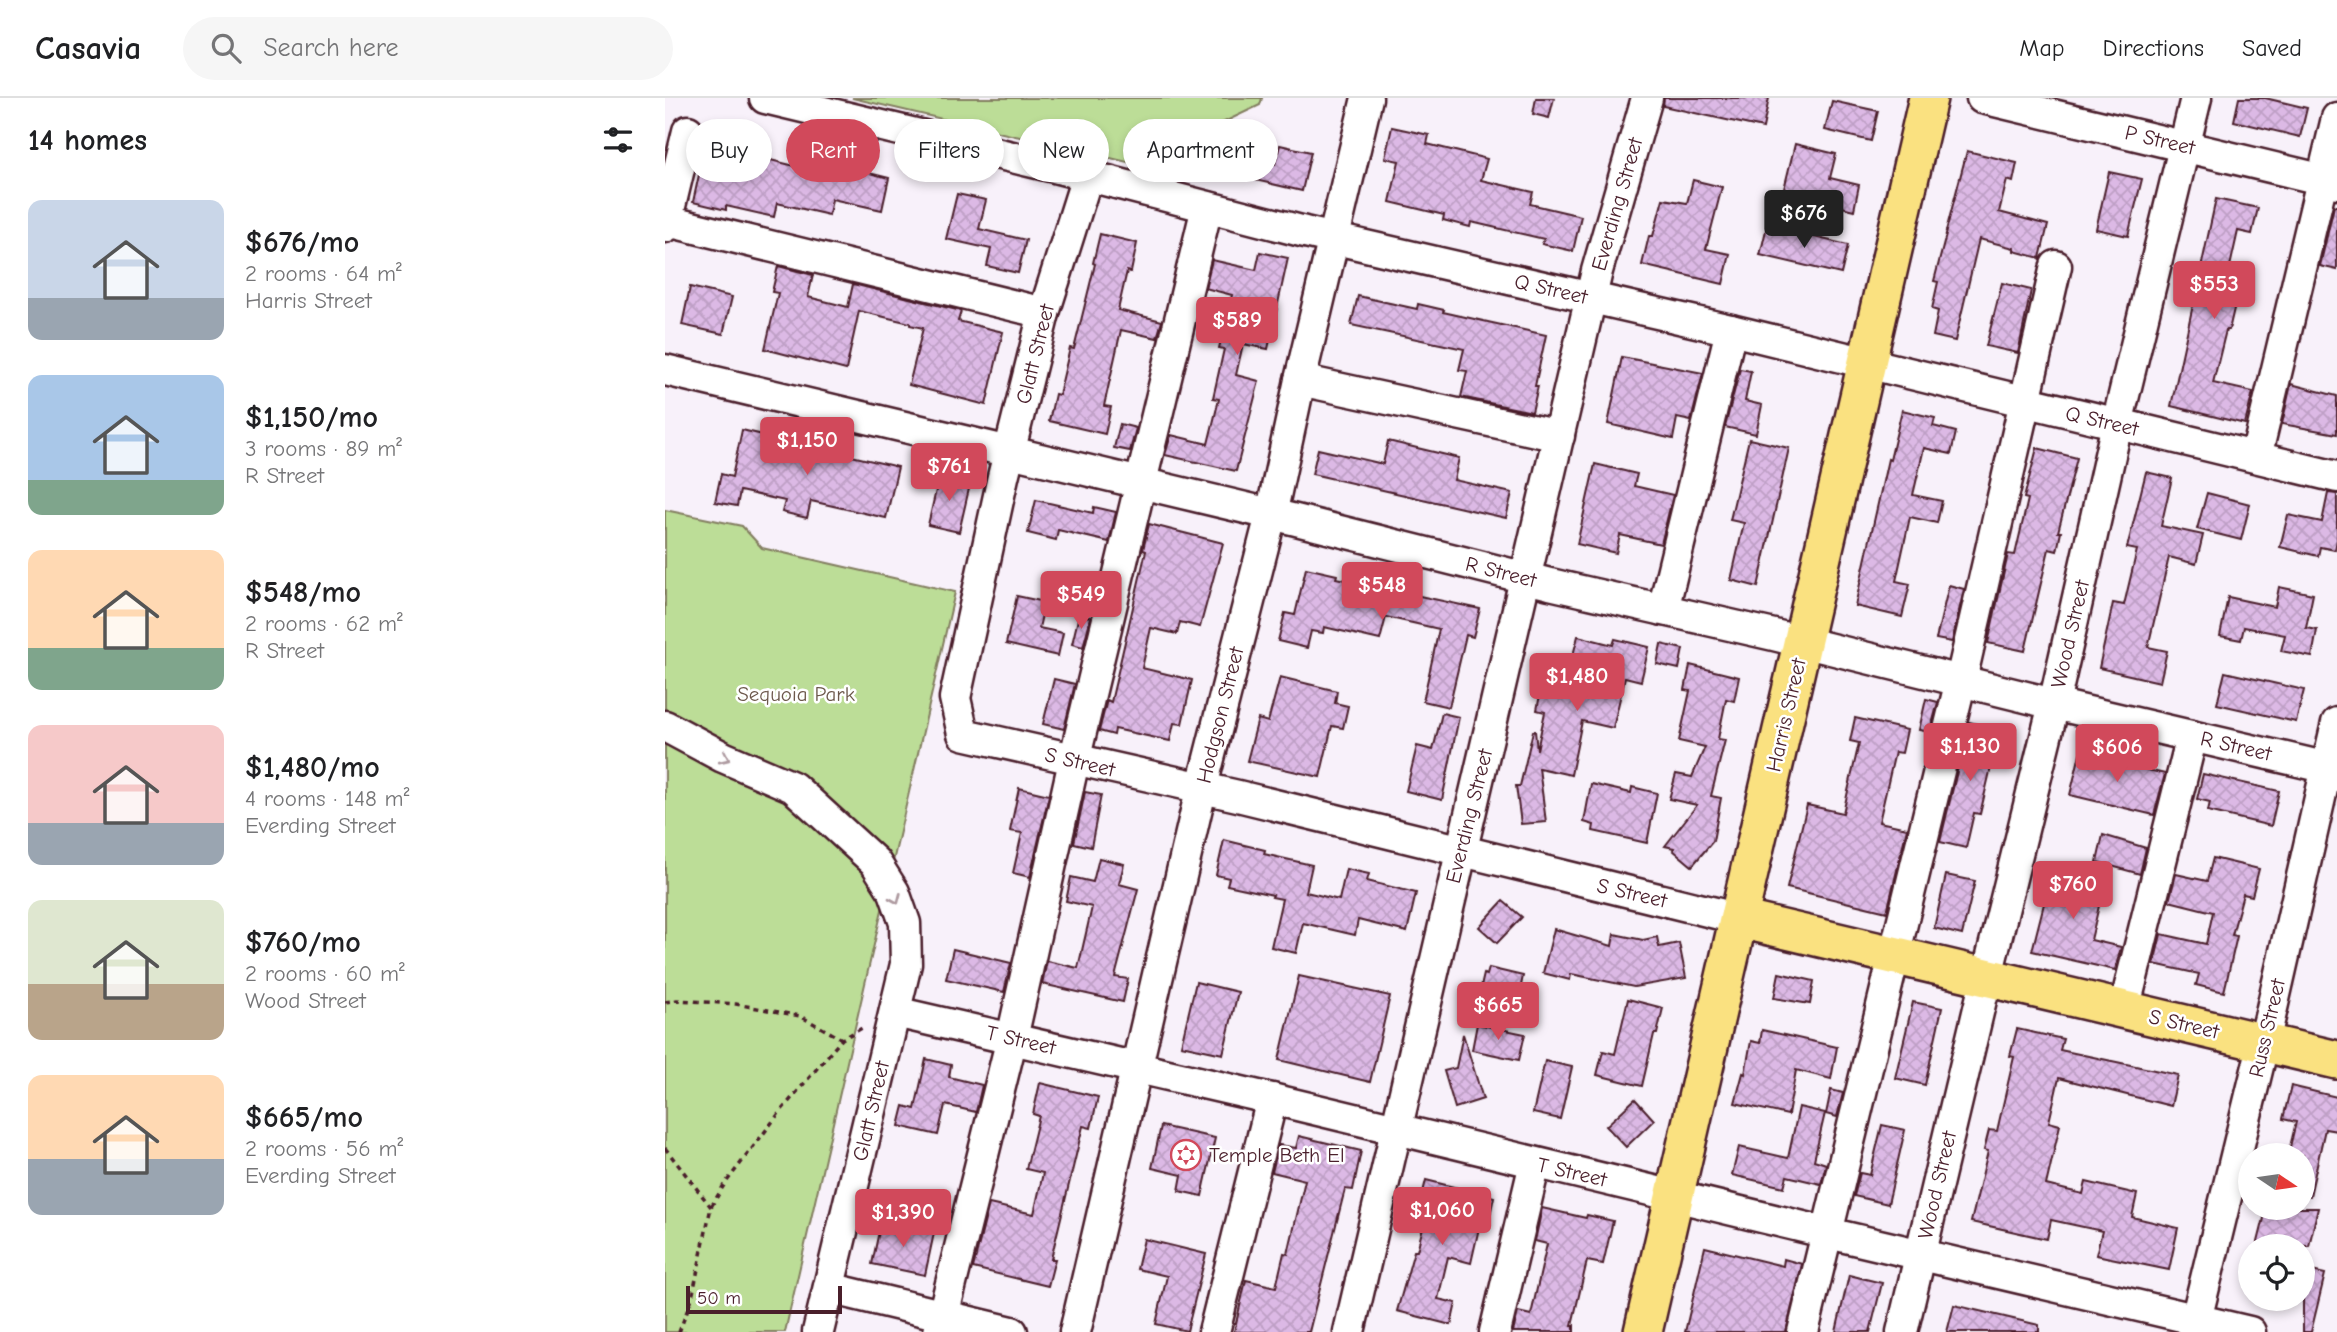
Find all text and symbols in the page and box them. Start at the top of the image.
search box [183,17,673,80]
text: Casavia [35,29,141,67]
icon: search [207,29,245,67]
text: Search here [263,33,399,63]
text: Map [2019,34,2065,62]
text: Directions [2103,34,2204,62]
text: Saved [2242,34,2302,62]
chip: Buy [686,119,772,182]
chip: Rent [786,119,880,182]
chip: Filters [894,119,1004,182]
chip: New [1018,119,1109,182]
chip: Apartment [1123,119,1278,182]
street label: P Street [2123,120,2198,160]
icon: filters [599,121,637,159]
text: 14 homes [28,123,147,158]
street label: Everding Street [1587,134,1648,273]
pin: $676 [1763,190,1845,250]
text: $676 [1780,199,1828,226]
text: $676/mo [245,225,359,260]
icon: home [84,228,168,312]
text: 2 rooms · 64 m² [245,260,402,287]
pin: $553 [2173,262,2255,321]
street label: Q Street [1512,269,1591,309]
text: $553 [2189,270,2239,297]
text: Harris Street [245,287,372,314]
pin: $589 [1196,298,1278,357]
street label: Glatt Street [1011,301,1059,406]
text: $589 [1212,306,1262,333]
text: $1,150/mo [245,400,378,435]
street label: Q Street [2063,401,2142,441]
icon: home [84,403,168,487]
pin: $1,150 [750,418,864,477]
text: $1,150 [776,426,838,453]
text: 3 rooms · 89 m² [245,435,402,462]
pin: $761 [908,444,990,503]
text: $761 [927,452,971,479]
text: R Street [245,462,324,489]
street label: R Street [1463,552,1540,593]
pin: $548 [1341,562,1423,622]
text: $548 [1358,571,1406,598]
pin: $549 [1040,572,1122,631]
text: $548/mo [245,575,361,610]
street label: Wood Street [2046,577,2094,690]
icon: home [84,578,168,662]
text: $549 [1057,580,1105,607]
text: 2 rooms · 62 m² [245,610,403,637]
text: R Street [245,637,324,664]
street label: Hodgson Street [1191,643,1249,786]
pin: $1,480 [1520,654,1634,713]
street label: Harris Street [1761,655,1811,774]
text: $1,480 [1546,662,1609,689]
park label: Sequoia Park [737,682,855,706]
pin: $1,130 [1913,724,2027,783]
pin: $606 [2076,724,2158,784]
street label: R Street [2198,726,2275,766]
text: $1,130 [1940,732,2000,759]
text: $606 [2091,733,2143,760]
street label: S Street [1043,742,1118,782]
street label: Everding Street [1441,745,1498,886]
text: $1,480/mo [245,750,380,785]
one-way arrow [718,750,730,764]
icon: home [84,753,168,837]
text: 4 rooms · 148 m² [245,785,409,812]
text: Everding Street [245,812,396,839]
pin: $760 [2032,862,2114,921]
text: $760 [2049,870,2097,897]
street label: S Street [1595,873,1670,913]
one-way arrow [887,892,901,904]
text: $760/mo [245,925,361,960]
icon: home [84,928,168,1012]
text: 2 rooms · 60 m² [245,960,405,987]
street label: Russ Street [2244,975,2290,1080]
pin: $665 [1457,982,1539,1042]
text: Wood Street [245,987,366,1014]
text: $665 [1473,991,1523,1018]
street label: S Street [2147,1004,2222,1044]
street label: T Street [984,1020,1059,1060]
street label: Glatt Street [848,1058,894,1163]
text: $665/mo [245,1100,363,1135]
icon: home [84,1103,168,1187]
street label: Wood Street [1913,1128,1961,1241]
text: 2 rooms · 56 m² [245,1135,403,1162]
synagogue icon: Temple Beth El [1169,1138,1203,1172]
place label: Temple Beth El [1209,1143,1345,1167]
north arrow [2238,1143,2315,1220]
map controls [2238,1143,2315,1311]
street label: T Street [1535,1152,1610,1192]
text: Everding Street [245,1162,396,1189]
pin: $1,060 [1385,1188,1499,1247]
pin: $1,390 [846,1190,960,1249]
text: $1,060 [1409,1196,1475,1223]
text: $1,390 [871,1198,935,1225]
button: locate [2238,1234,2315,1311]
scale bar [686,1283,842,1315]
text: 50 m [697,1287,741,1309]

